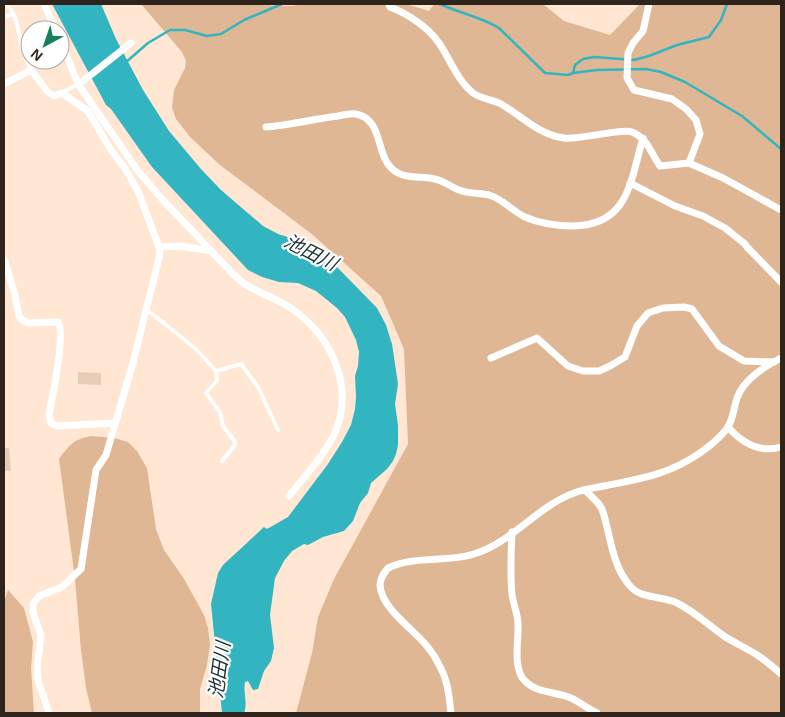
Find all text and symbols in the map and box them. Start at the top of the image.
north arrow [20,20,70,70]
text: N [28,46,46,64]
water label: 池田川 [281,230,343,276]
water label: 池田川 [205,638,234,700]

